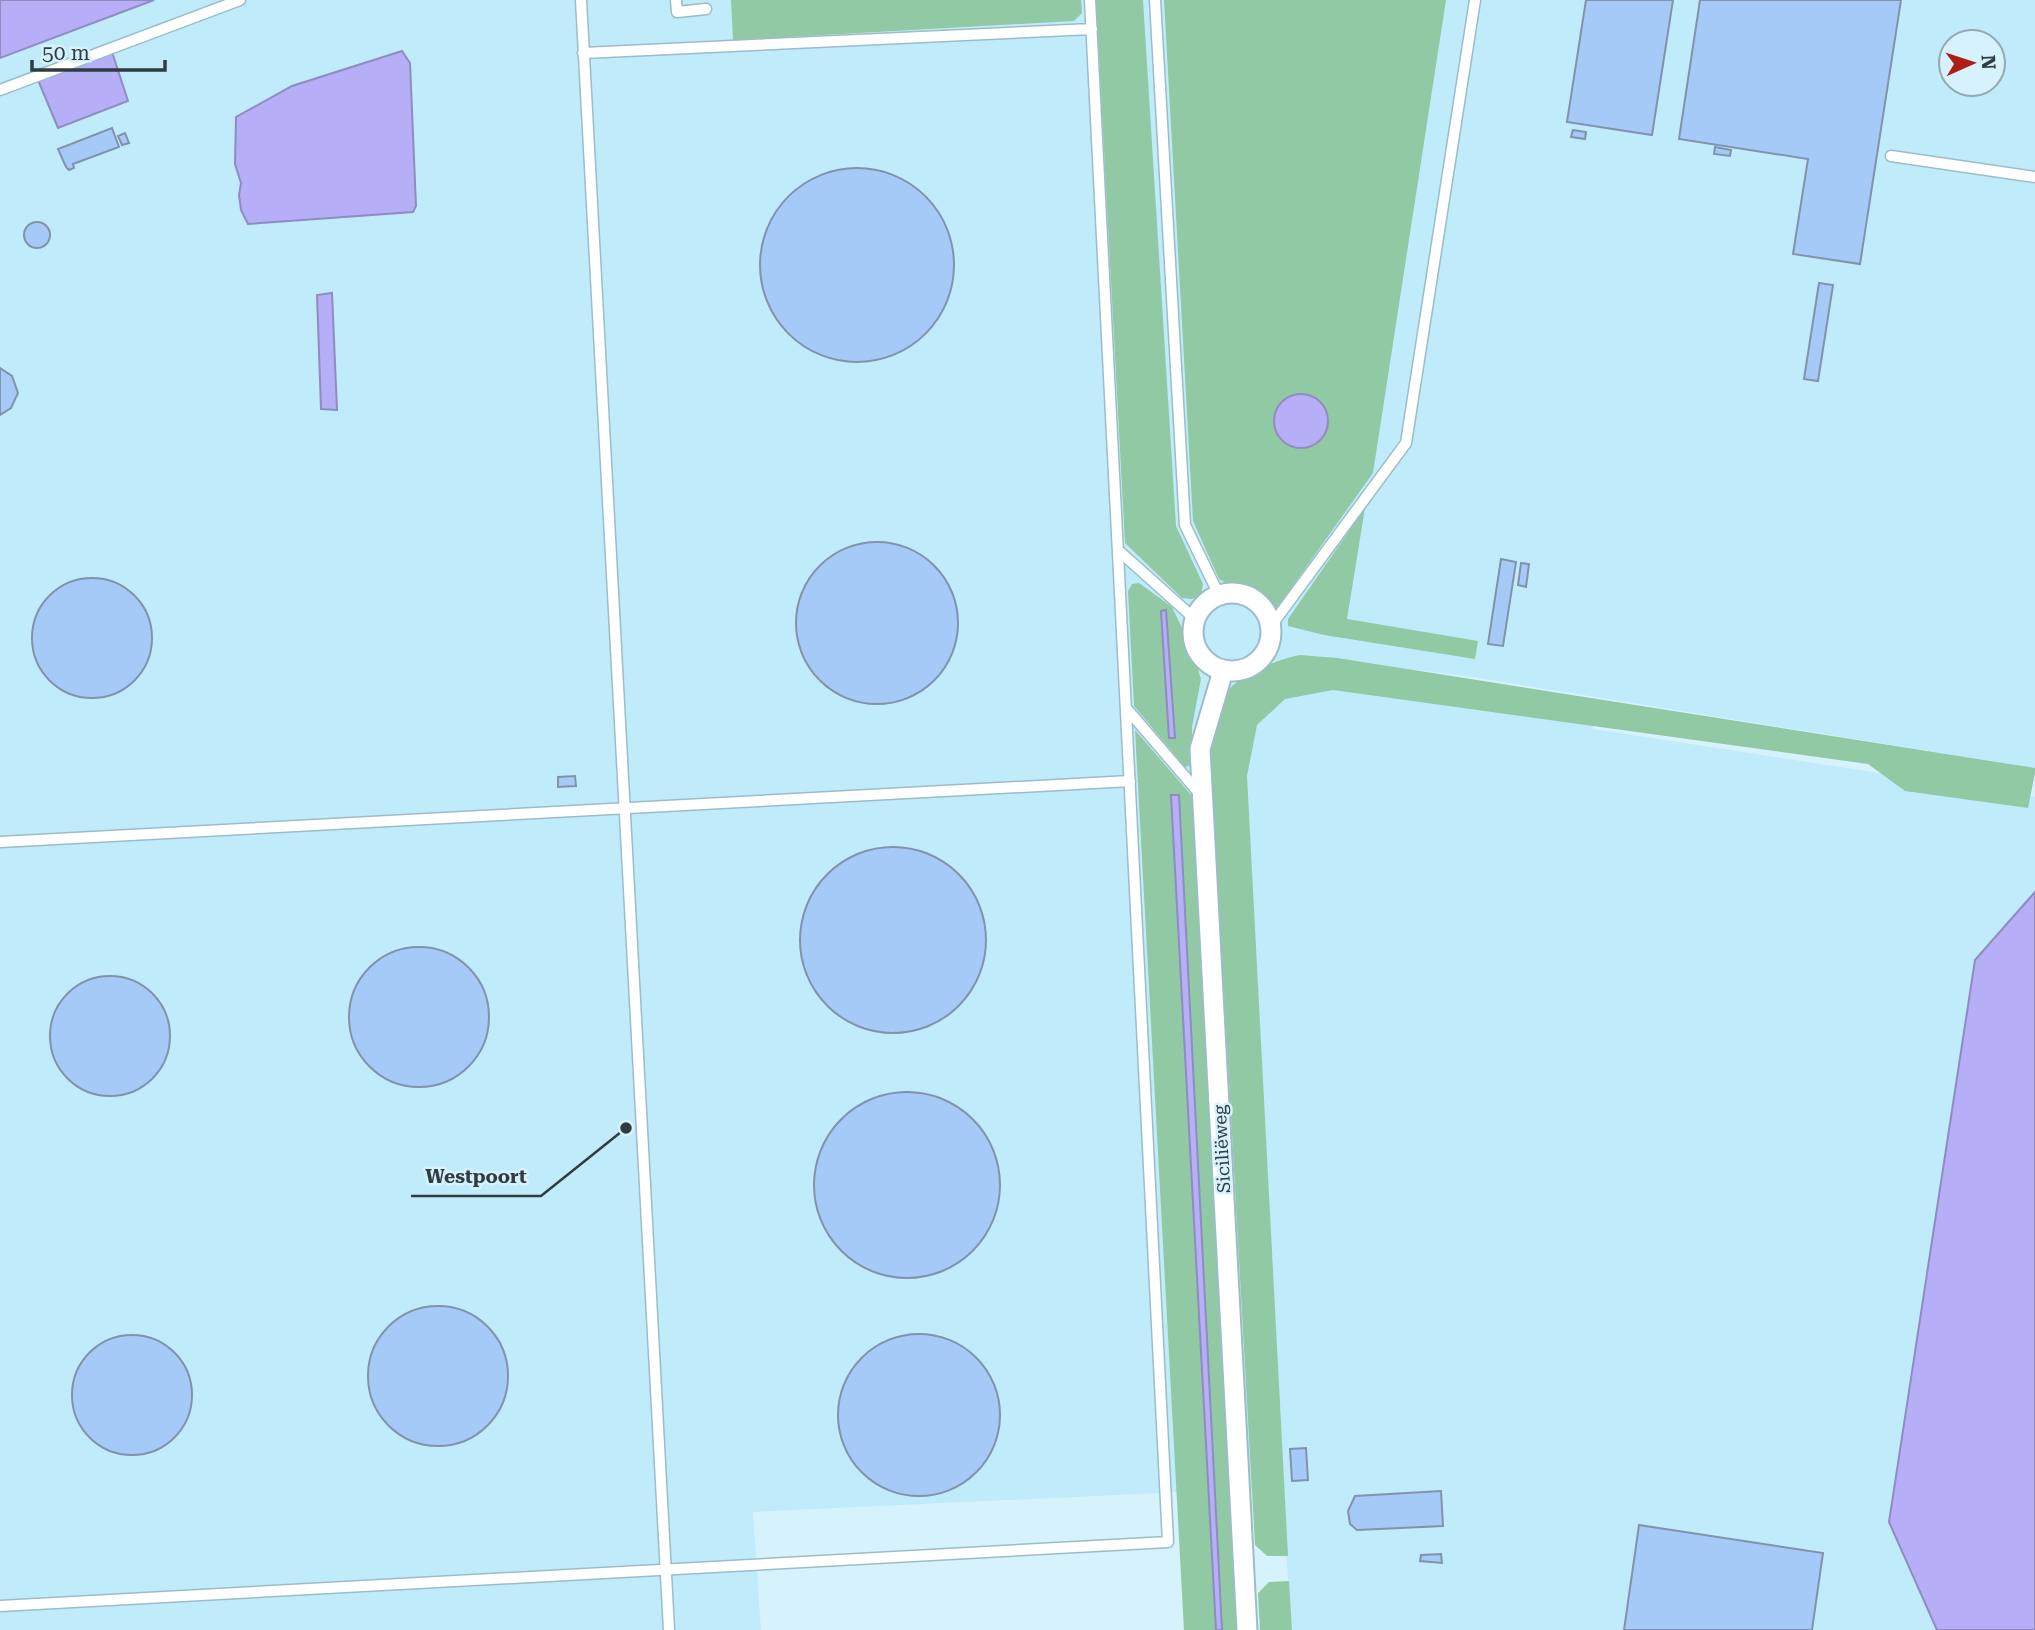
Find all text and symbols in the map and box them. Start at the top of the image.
scale bar [32,28,164,72]
north arrow [1937,28,2007,98]
text: 50 m [42,41,90,65]
text: N [1977,54,2000,70]
street label: Siciliëweg [1209,1104,1234,1194]
callout: Westpoort [411,1156,541,1196]
text: Westpoort [425,1165,527,1188]

